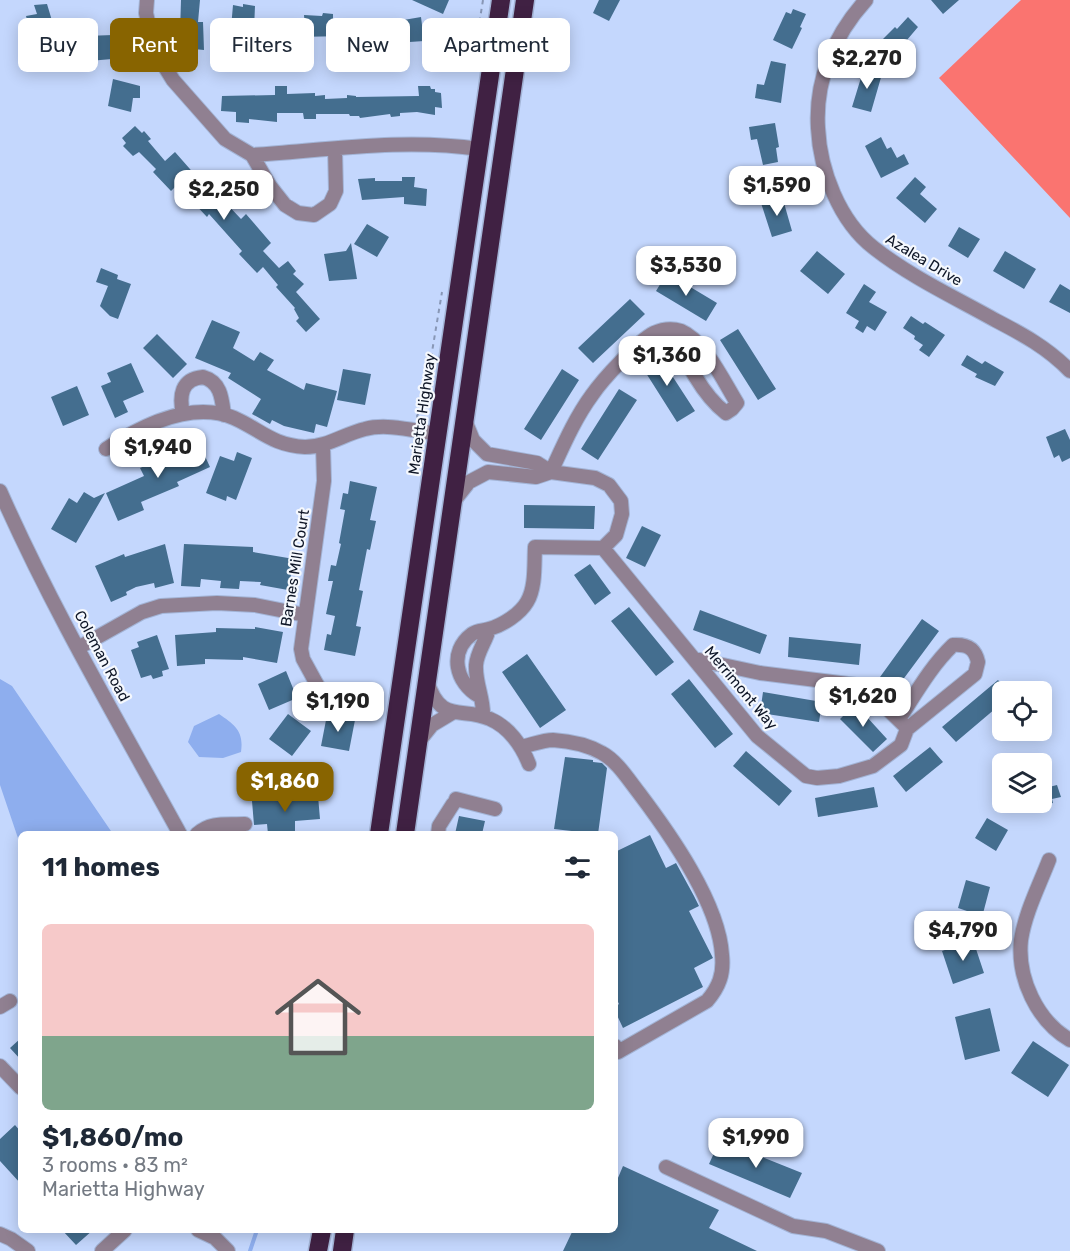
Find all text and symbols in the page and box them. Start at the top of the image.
chip: Buy [18,18,98,72]
chip: Rent [110,18,198,72]
chip: Filters [210,18,314,72]
chip: New [326,18,410,72]
chip: Apartment [422,18,570,72]
pin: $2,270 [818,39,916,90]
text: $2,270 [832,46,902,70]
pin: $1,590 [728,166,826,217]
pin: $2,250 [175,170,273,221]
text: $1,590 [743,173,811,197]
text: $2,250 [188,177,260,201]
street label: Azalea Drive [882,230,966,290]
pin: $3,530 [637,246,735,297]
text: $3,530 [650,253,722,277]
pin: $1,360 [618,336,716,387]
text: $1,360 [633,343,701,367]
street label: Marietta Highway [405,352,439,476]
pin: $1,940 [109,428,207,479]
text: $1,940 [124,435,192,459]
street label: Barnes Mill Court [277,508,313,628]
street label: Coleman Road [70,607,134,705]
street label: Merrimont Way [701,643,781,733]
pin: $1,620 [814,677,912,728]
map controls [992,681,1052,813]
button: locate [992,681,1052,741]
pin: $1,190 [289,682,387,733]
text: $1,620 [829,684,897,708]
text: $1,190 [306,689,370,713]
button: layers [992,753,1052,813]
pin: $1,860 [236,762,334,813]
text: $1,860 [251,769,319,793]
icon: filters [561,851,594,884]
text: 11 homes [42,852,160,883]
pin: $4,790 [914,911,1012,962]
text: $4,790 [928,918,998,942]
icon: home [264,963,372,1071]
pin: $1,990 [707,1118,805,1169]
text: $1,860/mo [42,1122,183,1153]
text: $1,990 [722,1125,790,1149]
text: 3 rooms · 83 m² [42,1153,188,1177]
text: Marietta Highway [42,1177,205,1201]

